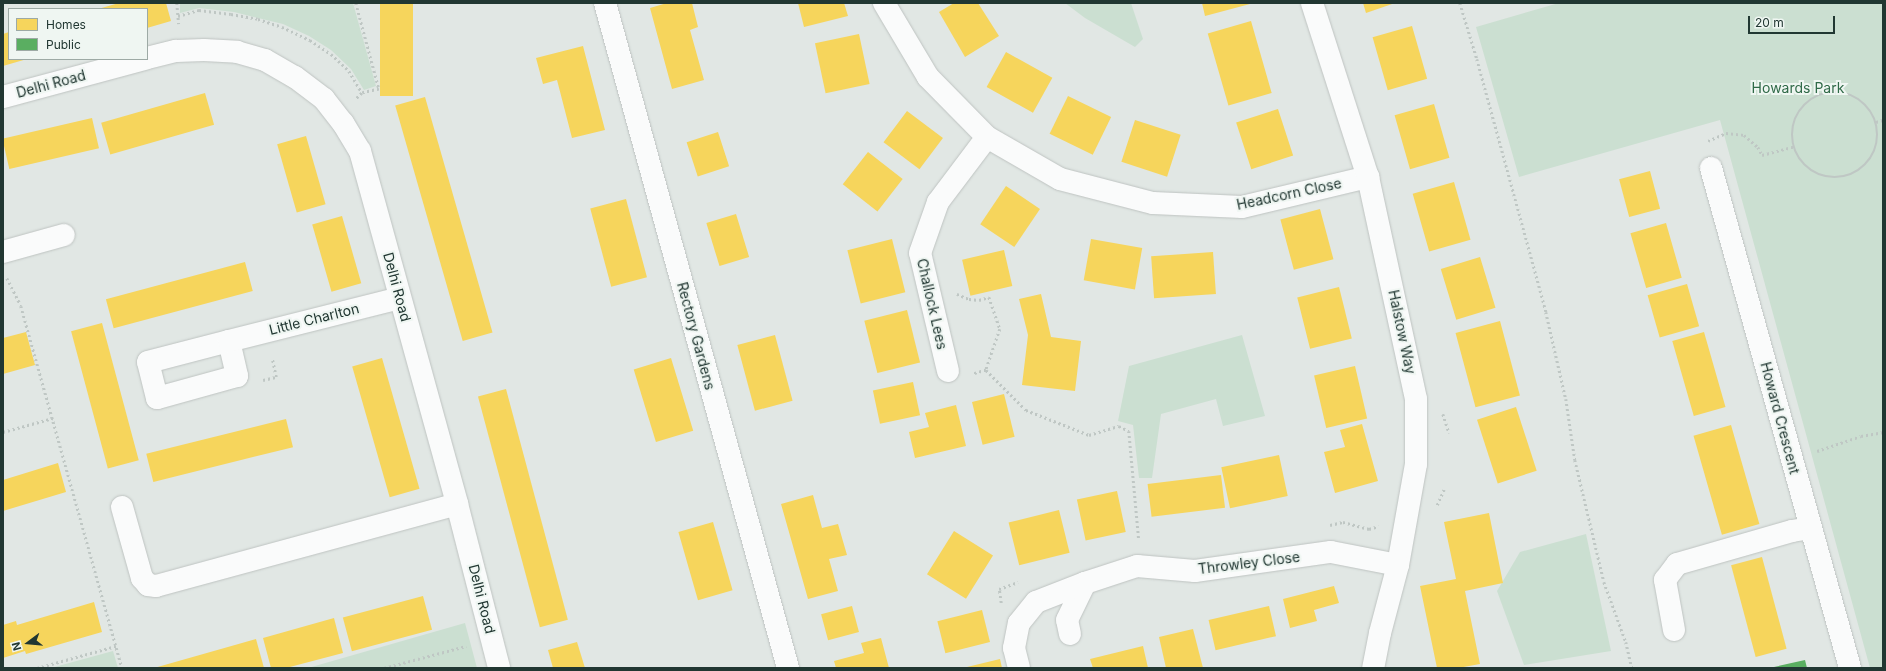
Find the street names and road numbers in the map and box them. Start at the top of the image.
street label: Delhi Road [15,67,87,101]
street label: Headcorn Close [1235,175,1343,213]
street label: Delhi Road [380,251,414,323]
street label: Challock Lees [913,257,951,351]
street label: Rectory Gardens [674,280,718,392]
street label: Halstow Way [1385,288,1419,376]
street label: Little Charlton [267,300,361,338]
street label: Howard Crescent [1757,360,1803,476]
street label: Throwley Close [1197,548,1301,578]
street label: Delhi Road [465,563,499,635]

